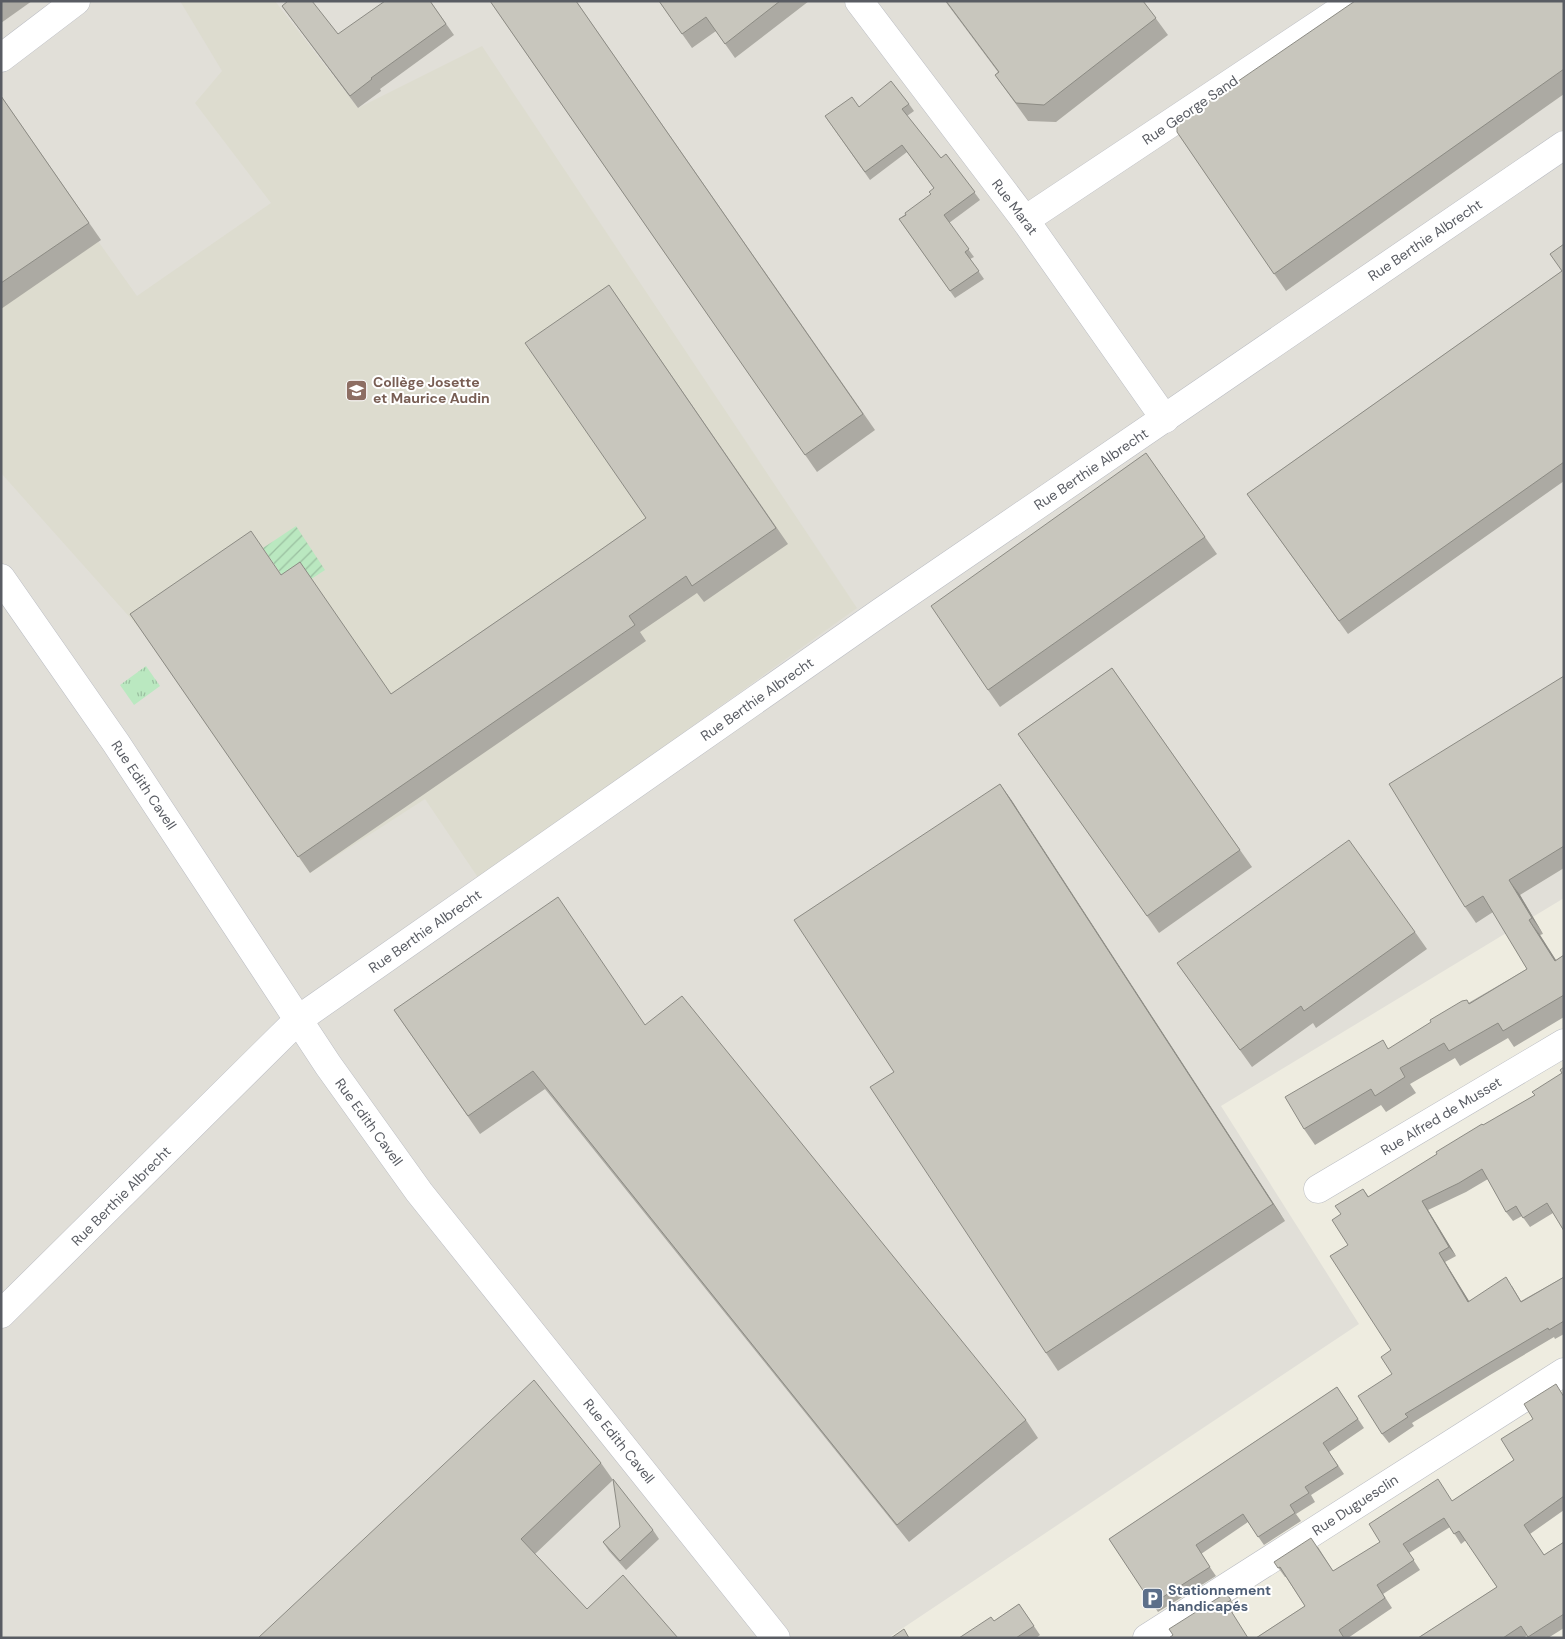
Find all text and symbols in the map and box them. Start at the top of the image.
street label: Rue George Sand [1139,71,1241,149]
street label: Rue Marat [988,175,1042,239]
street label: Rue Berthie Albrecht [1365,195,1485,285]
place label: Collège Josette et Maurice Audin [373,373,490,407]
school or university icon: Collège Josette et Maurice Audin [345,378,369,402]
street label: Rue Berthie Albrecht [1031,424,1151,514]
street label: Rue Berthie Albrecht [697,653,817,745]
street label: Rue Edith Cavell [107,737,181,833]
street label: Rue Berthie Albrecht [365,885,485,977]
street label: Rue Alfred de Musset [1377,1073,1505,1159]
street label: Rue Edith Cavell [331,1075,407,1169]
street label: Rue Berthie Albrecht [67,1142,175,1250]
street label: Rue Edith Cavell [579,1395,659,1487]
street label: Rue Duguesclin [1309,1470,1401,1540]
place label: Stationnement handicapés [1168,1581,1271,1615]
parking icon: Stationnement handicapés [1140,1586,1164,1610]

